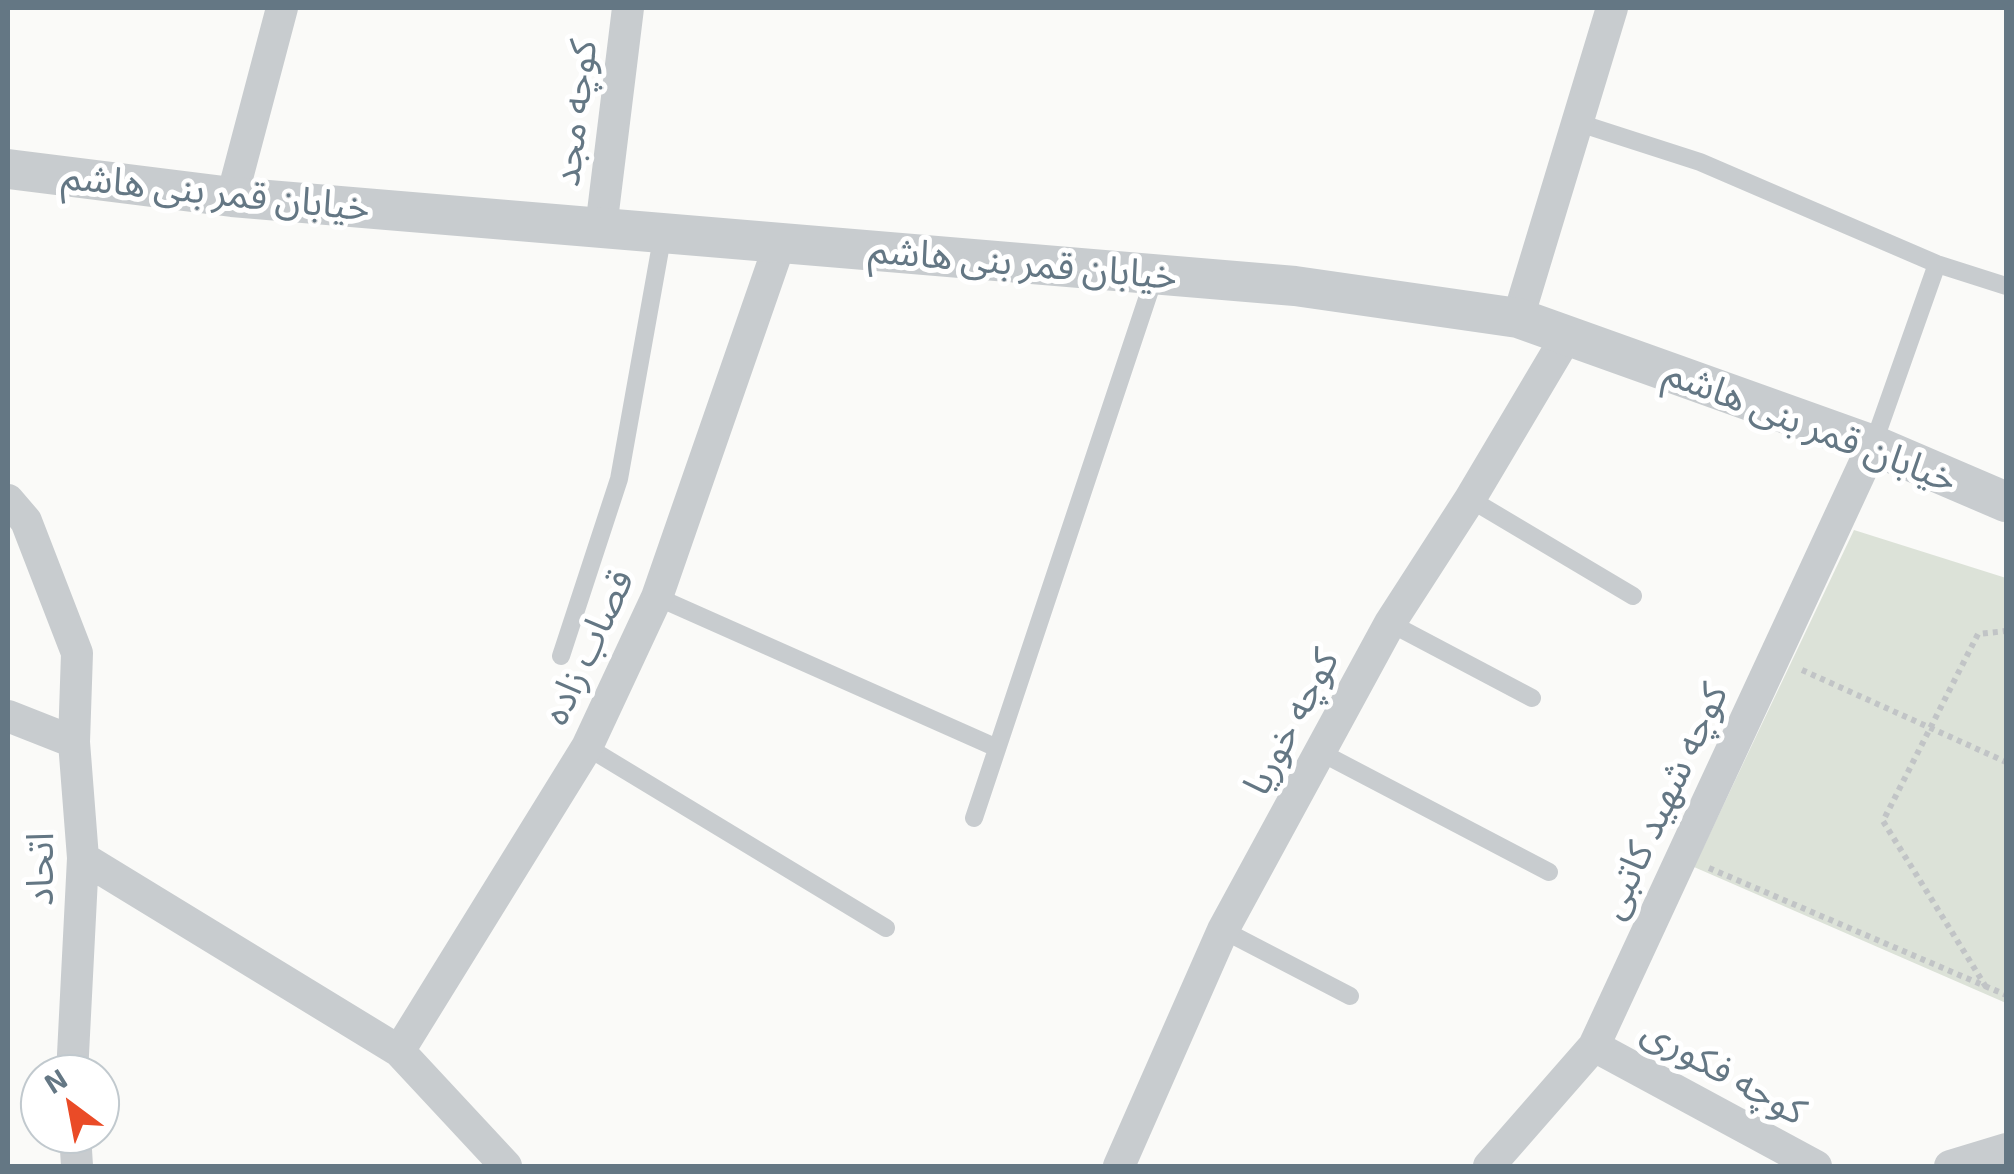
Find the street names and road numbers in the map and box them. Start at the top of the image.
street label: کوچه مجد [543,37,607,189]
street label: خیابان قمر بنی هاشم [60,153,372,231]
street label: خیابان قمر بنی هاشم [867,227,1179,299]
street label: خیابان قمر بنی هاشم [1658,349,1964,503]
street label: قصاب زاده [532,562,644,732]
street label: کوچه خوریا [1234,641,1348,803]
street label: کوچه شهید کاتبی [1589,676,1737,926]
street label: اتحاد [17,832,63,906]
street label: کوچه فکوری [1634,1007,1814,1135]

